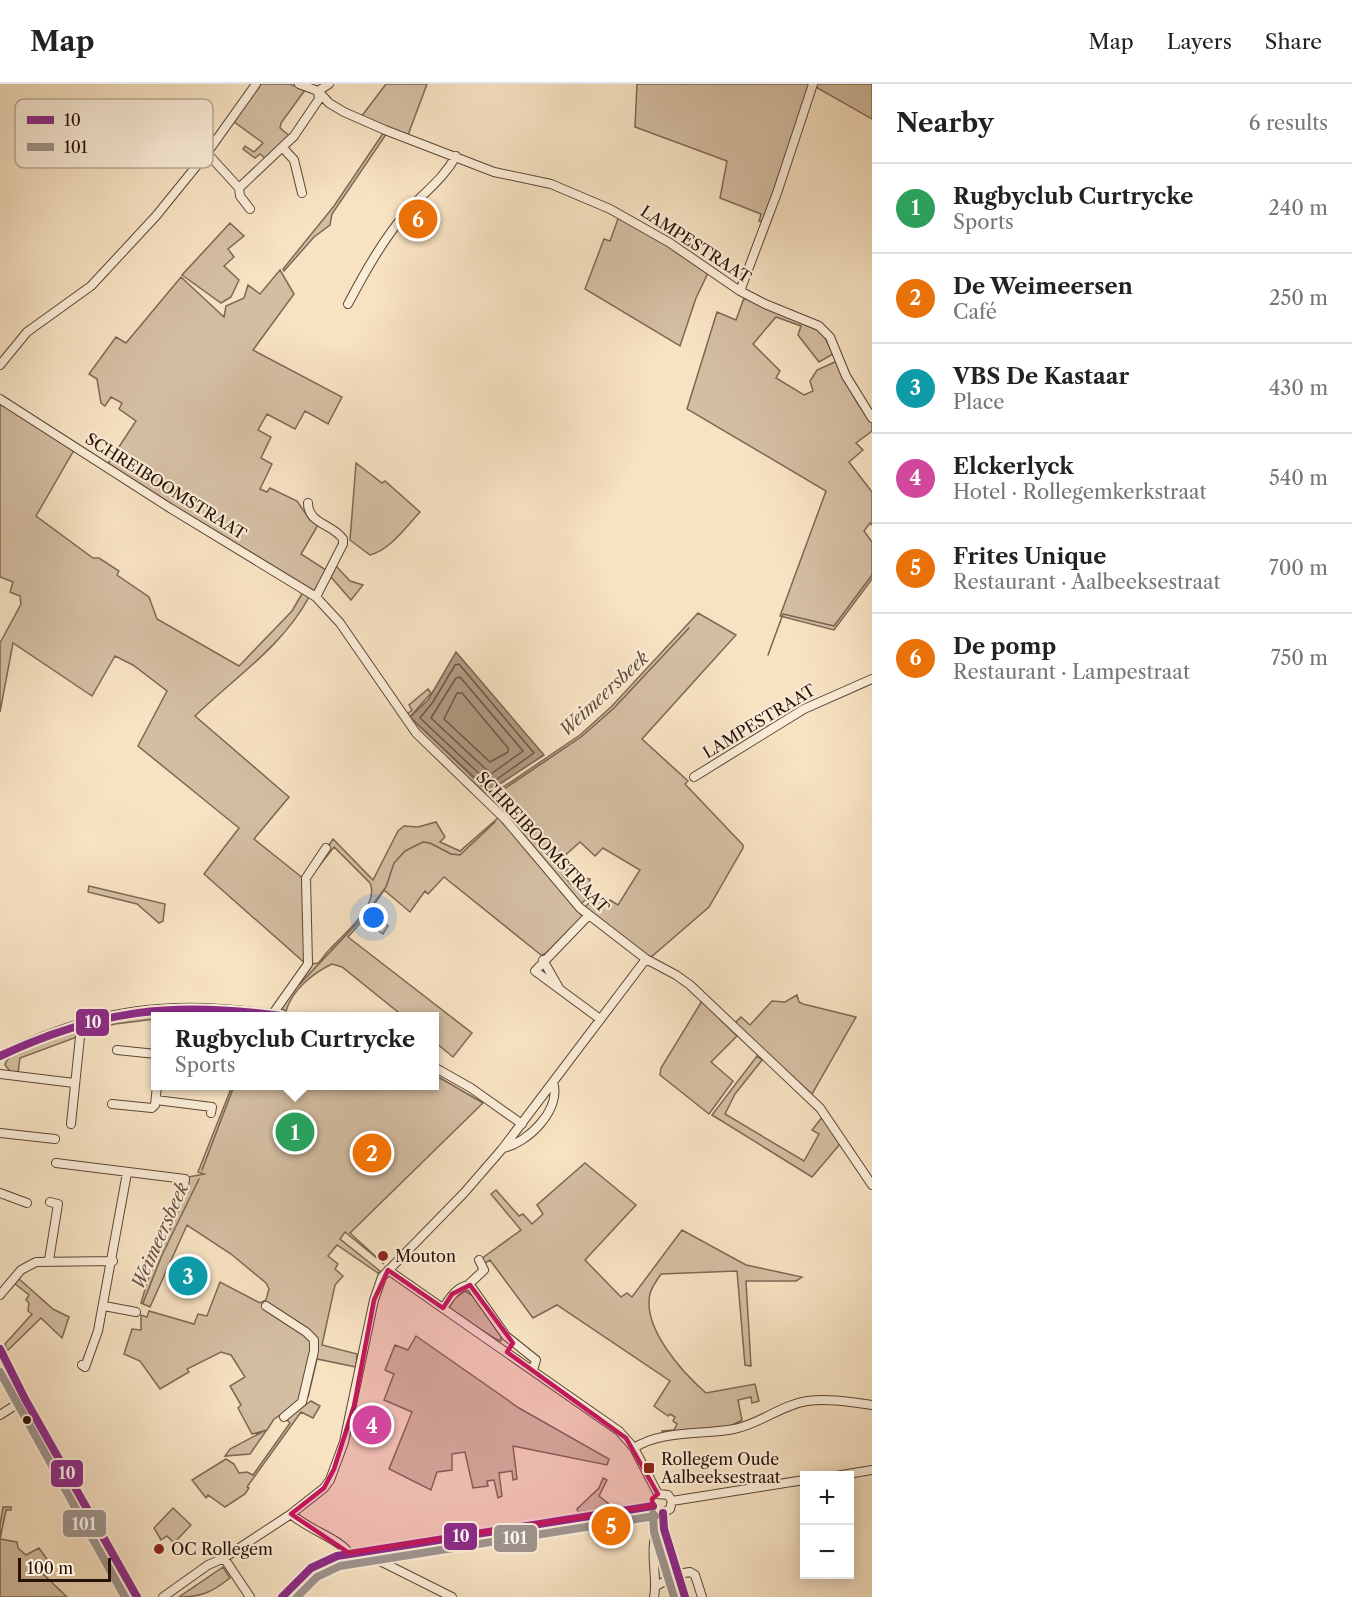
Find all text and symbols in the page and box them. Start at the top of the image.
text: Map [30,24,94,58]
text: Map [1089,29,1134,54]
text: Layers [1167,29,1232,54]
text: Share [1265,29,1322,54]
legend [15,99,213,168]
text: Nearby [896,107,994,139]
text: 10 [64,110,81,130]
text: 6 results [1249,111,1328,135]
text: 101 [64,137,88,157]
text: Rugbyclub Curtrycke [953,183,1193,210]
pin: 6 [398,196,438,242]
text: 1 [911,196,920,220]
text: 240 m [1268,196,1328,220]
street label: LAMPESTRAAT [637,201,755,287]
text: Sports [953,210,1014,234]
text: De Weimeersen [953,273,1133,300]
text: 2 [910,286,921,310]
text: 250 m [1269,286,1328,310]
text: Café [953,300,997,324]
text: VBS De Kastaar [953,363,1129,390]
text: 3 [910,376,921,400]
text: 430 m [1269,376,1328,400]
text: Place [953,390,1004,414]
street label: SCHREIBOOMSTRAAT [82,428,250,544]
text: Elckerlyck [953,453,1074,480]
text: 4 [910,466,921,490]
text: 540 m [1269,466,1328,490]
text: Hotel · Rollegemkerkstraat [953,480,1207,504]
text: Frites Unique [953,543,1106,570]
text: 5 [910,556,921,580]
text: 700 m [1269,556,1328,580]
text: Restaurant · Aalbeeksestraat [953,570,1221,594]
text: De pomp [953,633,1056,660]
water label: Weimeersbeek [555,646,654,741]
text: 6 [910,646,921,670]
text: 750 m [1271,646,1328,670]
text: Restaurant · Lampestraat [953,660,1190,684]
street label: LAMPESTRAAT [699,680,819,762]
street label: SCHREIBOOMSTRAAT [472,767,614,917]
your location [359,903,388,932]
line badge: 10 [75,1008,110,1037]
text: 10 [84,1012,102,1032]
popup [151,1012,439,1090]
text: Rugbyclub Curtrycke [175,1026,415,1053]
text: Sports [175,1053,236,1077]
pin: 1 [276,1110,314,1154]
pin: 2 [352,1130,392,1176]
water label: Weimeersbeek [127,1179,194,1293]
place label: Mouton [395,1246,456,1266]
marker: Mouton [376,1249,390,1263]
pin: 3 [168,1254,207,1298]
pin: 4 [352,1402,392,1448]
unlabelled marker [21,1414,33,1426]
place label: Rollegem Oude Aalbeeksestraat [660,1449,781,1487]
line badge: 10 [50,1459,84,1488]
marker: Rollegem Oude Aalbeeksestraat [642,1461,656,1475]
text: 10 [58,1463,76,1483]
map controls [800,1471,854,1579]
button: + [800,1471,854,1525]
pin: 5 [592,1504,630,1548]
line badge: 101 [62,1509,107,1538]
text: 101 [72,1514,97,1534]
line badge: 10 [443,1522,478,1551]
line badge: 101 [493,1524,538,1553]
button: − [800,1525,854,1579]
text: 10 [452,1526,470,1546]
text: 101 [503,1528,528,1548]
place label: OC Rollegem [171,1539,273,1559]
marker: OC Rollegem [152,1542,166,1556]
scale bar [18,1555,111,1582]
text: 100 m [27,1558,73,1578]

